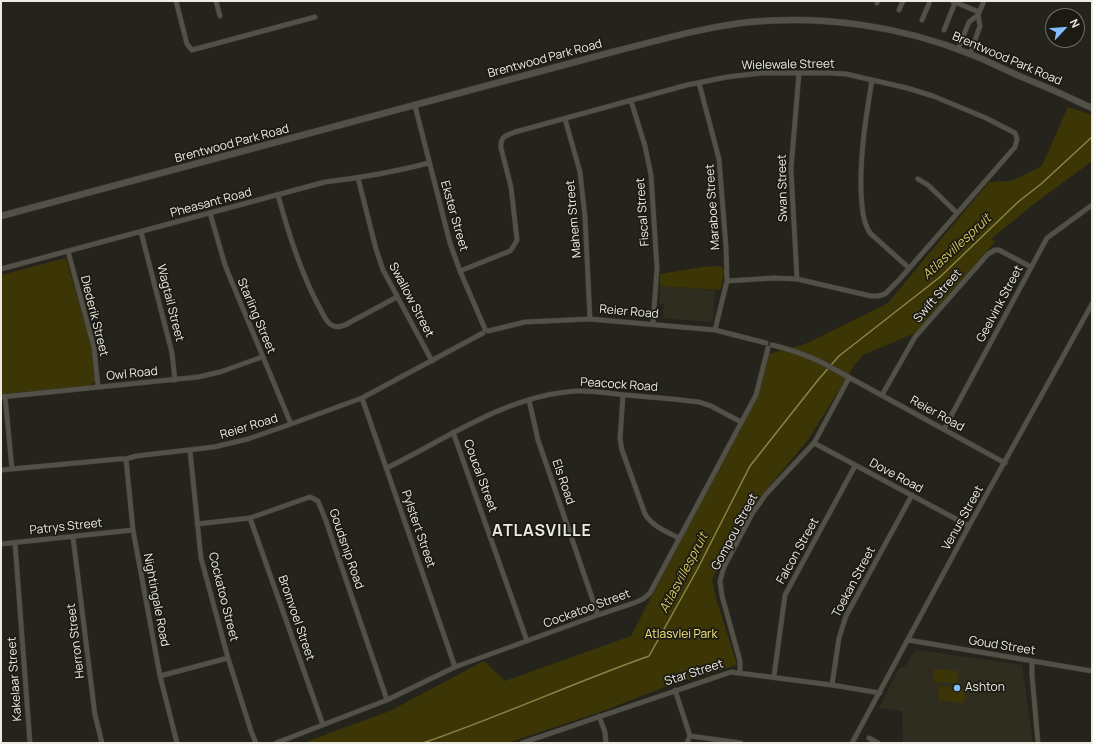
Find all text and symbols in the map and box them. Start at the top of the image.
north arrow [1045,8,1085,48]
text: N [1067,16,1084,30]
street label: Brentwood Park Road [950,29,1064,89]
street label: Brentwood Park Road [486,37,604,81]
street label: Wielewale Street [741,57,835,73]
street label: Brentwood Park Road [173,122,291,166]
street label: Swan Street [775,154,791,222]
street label: Maraboe Street [703,163,723,251]
street label: Fiscal Street [633,177,653,247]
street label: Ekster Street [437,179,471,253]
street label: Mahem Street [563,179,585,259]
street label: Pheasant Road [169,185,253,221]
water label: Atlasvillespruit [919,211,995,283]
street label: Swallow Street [385,260,437,340]
street label: Wagtail Street [153,263,187,343]
street label: Geelvink Street [974,263,1026,345]
street label: Swift Street [911,266,965,326]
street label: Diederik Street [77,274,111,358]
street label: Starling Street [234,276,278,356]
street label: Reier Road [599,302,659,322]
street label: Owl Road [106,364,158,384]
street label: Peacock Road [580,375,658,395]
street label: Reier Road [907,393,967,435]
street label: Reier Road [218,411,280,443]
street label: Coucal Street [460,438,500,514]
street label: Dove Road [867,456,925,496]
street label: Els Road [549,458,577,506]
street label: Venus Street [939,483,987,553]
street label: Pylstert Street [398,488,438,570]
street label: Gompou Street [709,491,761,573]
street label: Goudsnip Road [326,507,366,591]
street label: Falcon Street [774,515,822,587]
street label: Patrys Street [29,516,103,538]
district label: ATLASVILLE [492,522,592,542]
water label: Atlasvillespruit [656,530,712,616]
street label: Toekan Street [829,544,879,620]
street label: Cockatoo Street [205,551,241,643]
street label: Nightingale Road [140,552,172,648]
street label: Bromvoel Street [275,573,317,663]
street label: Cockatoo Street [542,587,632,631]
street label: Herron Street [64,603,88,679]
park label: Atlasvlei Park [645,628,717,642]
street label: Goud Street [968,634,1036,658]
street label: Kakelaar Street [5,636,25,722]
street label: Star Street [663,657,725,689]
place label: Ashton [965,681,1005,695]
marker: Ashton [952,683,962,693]

